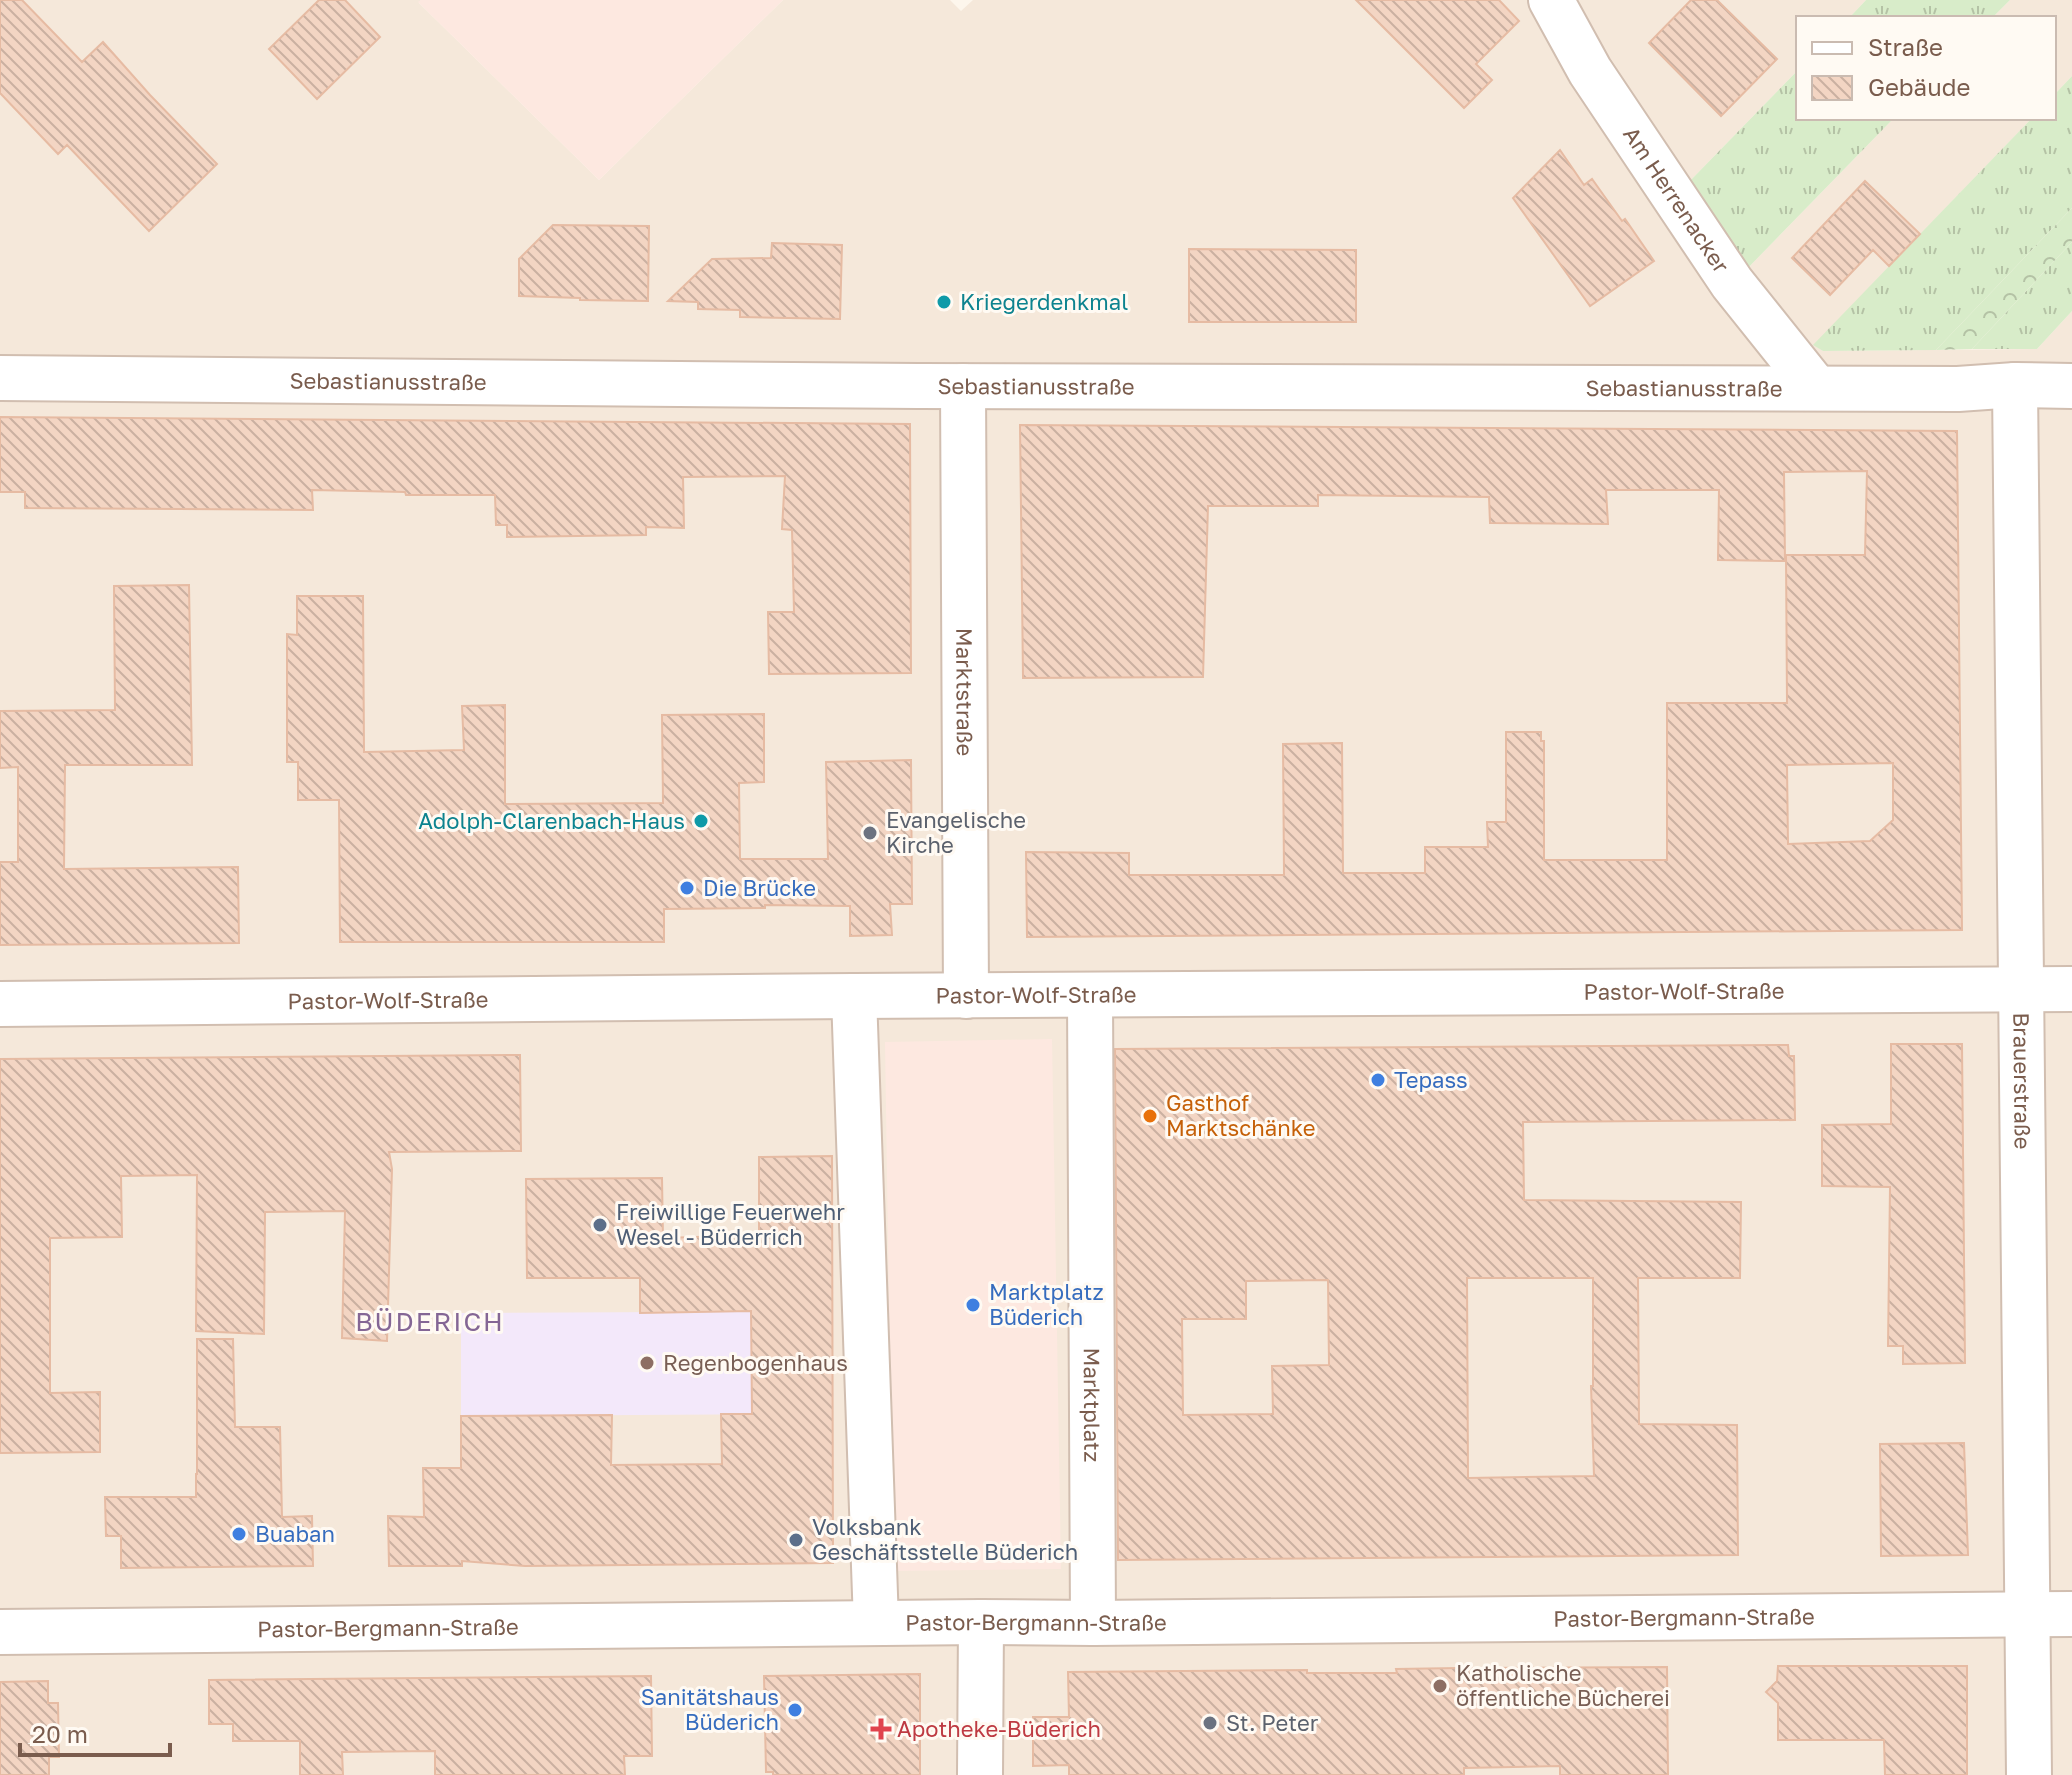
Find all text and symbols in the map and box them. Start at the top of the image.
legend [1796,16,2056,120]
text: Straße [1868,32,1943,61]
text: Gebäude [1868,72,1970,101]
street label: Am Herrenacker [1618,121,1736,278]
place label: Kriegerdenkmal [960,288,1128,315]
marker: Kriegerdenkmal [935,293,953,311]
street label: Sebastianusstraße [289,367,487,395]
street label: Sebastianusstraße [937,372,1135,400]
street label: Sebastianusstraße [1585,374,1783,401]
street label: Marktstraße [951,628,979,756]
place label: Evangelische Kirche [886,806,1026,858]
place label: Adolph-Clarenbach-Haus [418,807,685,834]
marker: Adolph-Clarenbach-Haus [692,812,710,830]
marker: Evangelische Kirche [861,824,879,842]
place label: Die Brücke [703,874,816,901]
marker: Die Brücke [678,879,696,897]
street label: Pastor-Wolf-Straße [1583,977,1785,1005]
street label: Pastor-Wolf-Straße [935,980,1137,1009]
street label: Pastor-Wolf-Straße [287,985,489,1014]
street label: Brauerstraße [2008,1012,2037,1150]
place label: Tepass [1394,1066,1468,1093]
marker: Tepass [1369,1071,1387,1089]
place label: Gasthof Marktschänke [1166,1089,1316,1141]
marker: Gasthof Marktschänke [1141,1107,1159,1125]
place label: Freiwillige Feuerwehr Wesel - Büderrich [616,1198,845,1250]
marker: Freiwillige Feuerwehr Wesel - Büderrich [591,1216,609,1234]
place label: Marktplatz Büderich [989,1278,1104,1330]
marker: Marktplatz Büderich [964,1296,982,1314]
district label: BÜDERICH [355,1306,505,1337]
street label: Marktplatz [1079,1347,1106,1463]
place label: Regenbogenhaus [663,1349,848,1376]
marker: Regenbogenhaus [638,1354,656,1372]
place label: Volksbank Geschäftsstelle Büderich [812,1513,1078,1565]
place label: Buaban [255,1520,335,1547]
marker: Buaban [230,1525,248,1543]
marker: Volksbank Geschäftsstelle Büderich [787,1531,805,1549]
street label: Pastor-Bergmann-Straße [1553,1602,1815,1632]
street label: Pastor-Bergmann-Straße [905,1608,1167,1636]
street label: Pastor-Bergmann-Straße [257,1613,519,1642]
place label: Katholische öffentliche Bücherei [1456,1659,1670,1711]
marker: Katholische öffentliche Bücherei [1431,1677,1449,1695]
place label: Sanitätshaus Büderich [641,1683,779,1735]
marker: Sanitätshaus Büderich [786,1701,804,1719]
scale bar [20,1707,170,1757]
place label: St. Peter [1226,1709,1319,1736]
marker: St. Peter [1201,1714,1219,1732]
place label: Apotheke-Büderich [897,1715,1101,1742]
text: 20 m [32,1719,88,1748]
marker: Apotheke-Büderich [872,1720,890,1738]

